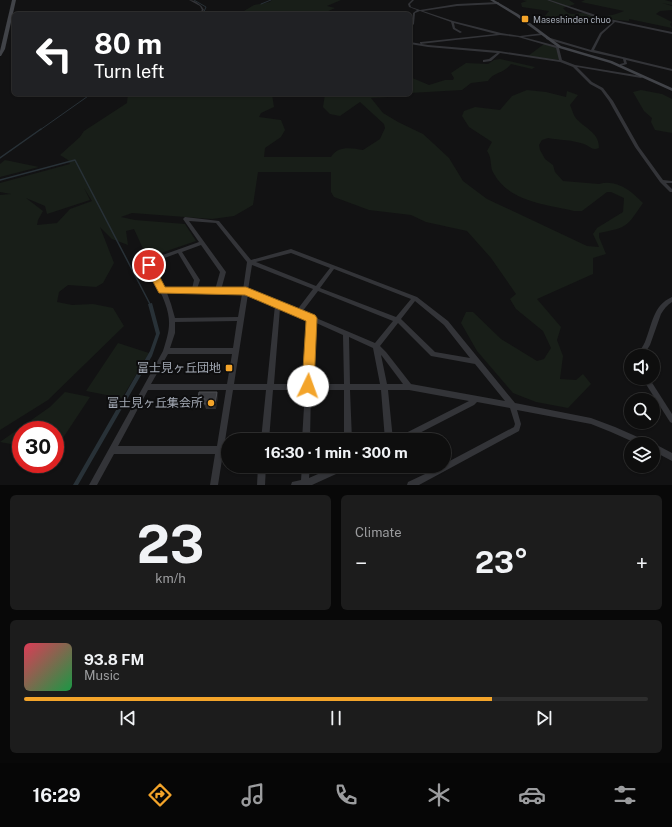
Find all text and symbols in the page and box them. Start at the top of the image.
marker: Maseshinden chuo [520,14,530,24]
place label: Maseshinden chuo [533,14,611,25]
text: 80 m [94,27,162,60]
icon: left [28,28,80,80]
text: Turn left [94,61,164,82]
pin [132,248,166,282]
icon: arrive [138,254,160,276]
map controls [624,349,660,473]
button: sound [624,349,660,385]
place label: 富士見ヶ丘団地 [137,361,221,375]
marker: 富士見ヶ丘団地 [224,363,234,373]
position arrow [287,365,329,407]
button: search [624,393,660,429]
place label: 富士見ヶ丘集会所 [107,396,203,410]
marker: 富士見ヶ丘集会所 [206,398,216,408]
speed limit sign: 30 [12,421,64,473]
button: layers [624,437,660,473]
text: 16:30 · 1 min · 300 m [264,444,408,461]
text: 23 [137,514,204,575]
text: Climate [355,525,402,540]
text: 23° [475,544,528,580]
text: − [355,550,367,576]
text: + [636,550,648,576]
text: km/h [155,571,186,586]
text: 93.8 FM [84,651,144,668]
text: Music [84,668,120,683]
icon: previous [117,707,139,729]
icon: pause [325,707,347,729]
icon: next [533,707,555,729]
icon: directions [146,781,174,809]
icon: music [239,781,267,809]
icon: phone [332,781,360,809]
icon: climate [425,781,453,809]
icon: car [518,781,546,809]
icon: filters [611,781,639,809]
text: 16:29 [33,785,81,806]

